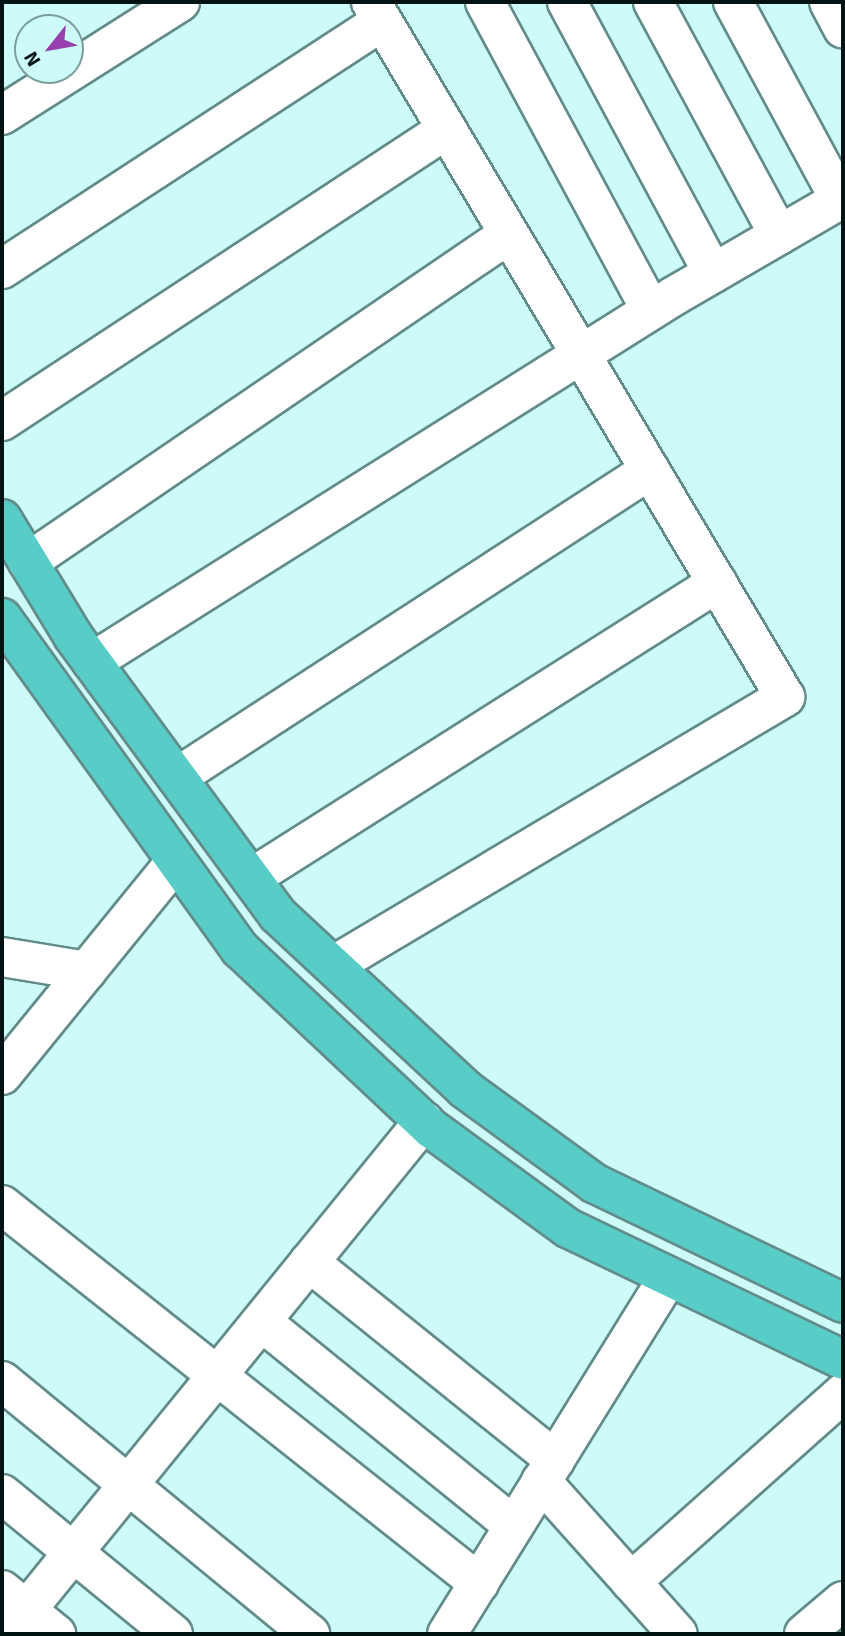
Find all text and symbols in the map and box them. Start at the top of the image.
north arrow [14,14,84,84]
text: N [19,47,46,71]

